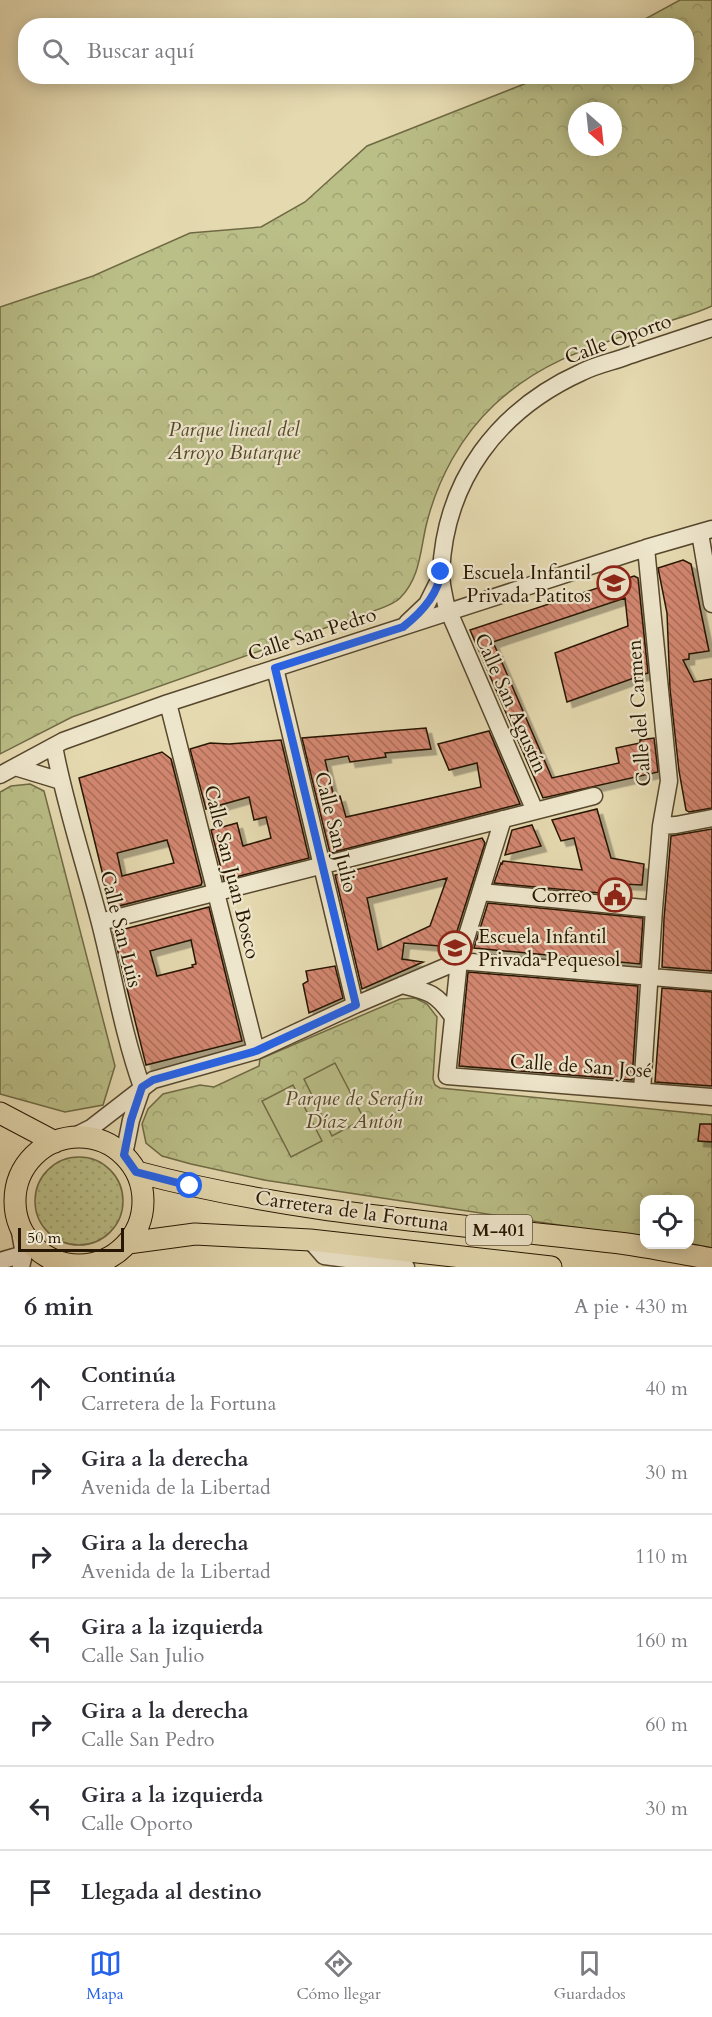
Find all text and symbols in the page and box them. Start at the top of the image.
search box [18,18,694,84]
icon: search [39,35,72,68]
text: Buscar aquí [87,36,194,66]
north arrow [568,102,622,156]
street label: Calle Oporto [561,307,675,371]
park label: Parque lineal del Arroyo Butarque [167,416,300,466]
route end [427,558,453,584]
place label: Escuela Infantil Privada Patitos [462,559,591,609]
school or university icon: Escuela Infantil Privada Patitos [596,565,632,601]
street label: Calle San Pedro [244,600,380,667]
street label: Calle San Agustín [468,629,554,778]
street label: Calle del Carmen [620,638,658,787]
street label: Calle San Julio [308,769,364,895]
street label: Calle San Juan Bosco [197,782,267,962]
street label: Calle San Luis [93,868,149,990]
public building icon: Correo [597,877,633,913]
place label: Correo [531,882,592,909]
place label: Escuela Infantil Privada Pequesol [478,923,620,973]
school or university icon: Escuela Infantil Privada Pequesol [437,930,473,966]
street label: Calle de San José [509,1048,653,1084]
park label: Parque de Serafín Díaz Antón [285,1085,423,1135]
route start [176,1172,202,1198]
street label: Carretera de la Fortuna [253,1184,451,1238]
map controls [640,1195,694,1249]
button: locate [640,1195,694,1249]
road number: M-401 [466,1215,532,1245]
scale bar [18,1225,124,1252]
text: 50 m [27,1227,61,1249]
text: 6 min [24,1289,93,1324]
text: A pie · 430 m [574,1293,688,1320]
text: Continúa [81,1360,176,1390]
icon: ahead [24,1372,57,1405]
text: 40 m [645,1375,688,1402]
text: Carretera de la Fortuna [81,1390,276,1417]
text: Gira a la derecha [81,1444,249,1474]
icon: right [24,1456,57,1489]
text: 30 m [645,1459,688,1486]
text: Avenida de la Libertad [81,1474,271,1501]
text: Gira a la derecha [81,1528,249,1558]
icon: right [24,1540,57,1573]
text: 110 m [635,1543,688,1570]
text: Avenida de la Libertad [81,1558,271,1585]
text: Gira a la izquierda [81,1612,264,1642]
icon: left [24,1624,57,1657]
text: 160 m [635,1627,688,1654]
text: Calle San Julio [81,1642,204,1669]
text: Gira a la derecha [81,1696,249,1726]
icon: right [24,1708,57,1741]
text: 60 m [645,1711,688,1738]
text: Calle San Pedro [81,1726,215,1753]
text: Gira a la izquierda [81,1780,264,1810]
icon: left [24,1792,57,1825]
text: 30 m [645,1795,688,1822]
text: Calle Oporto [81,1810,193,1837]
icon: arrive [24,1876,57,1909]
text: Llegada al destino [81,1877,262,1907]
tab: Mapa [86,1947,124,2005]
tab: Cómo llegar [296,1947,381,2005]
tab: Guardados [554,1947,626,2005]

